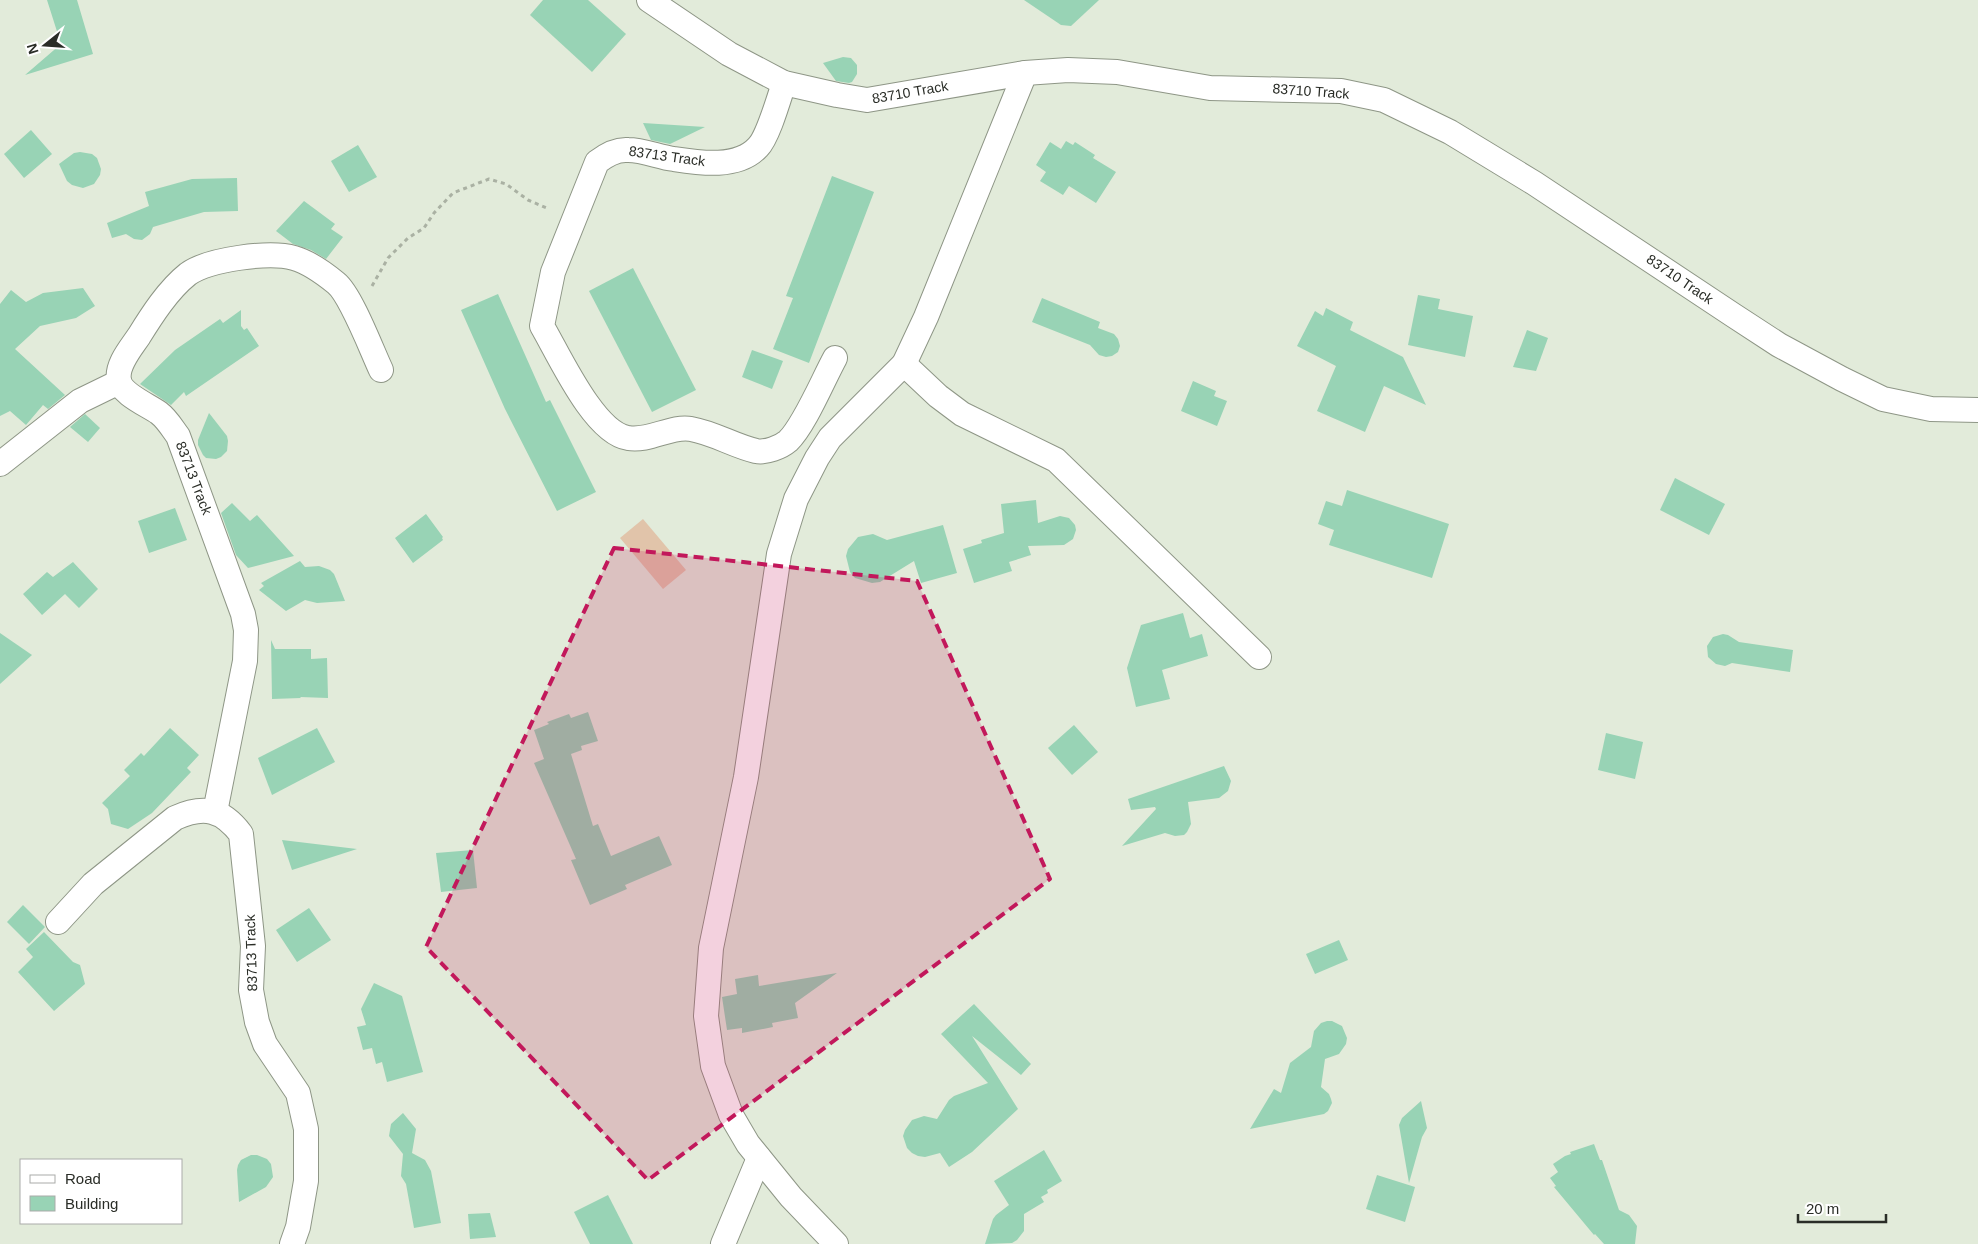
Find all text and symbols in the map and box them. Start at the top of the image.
north arrow [20,20,70,70]
text: N [23,42,42,56]
street label: 83710 Track [871,77,950,107]
street label: 83710 Track [1272,80,1351,102]
street label: 83713 Track [628,143,707,169]
street label: 83710 Track [1644,251,1717,308]
street label: 83713 Track [173,439,216,518]
street label: 83713 Track [242,913,260,992]
legend [20,1159,182,1224]
text: Road [65,1170,101,1187]
scale bar [1798,1192,1886,1224]
text: Building [65,1195,118,1212]
text: 20 m [1806,1200,1839,1217]

